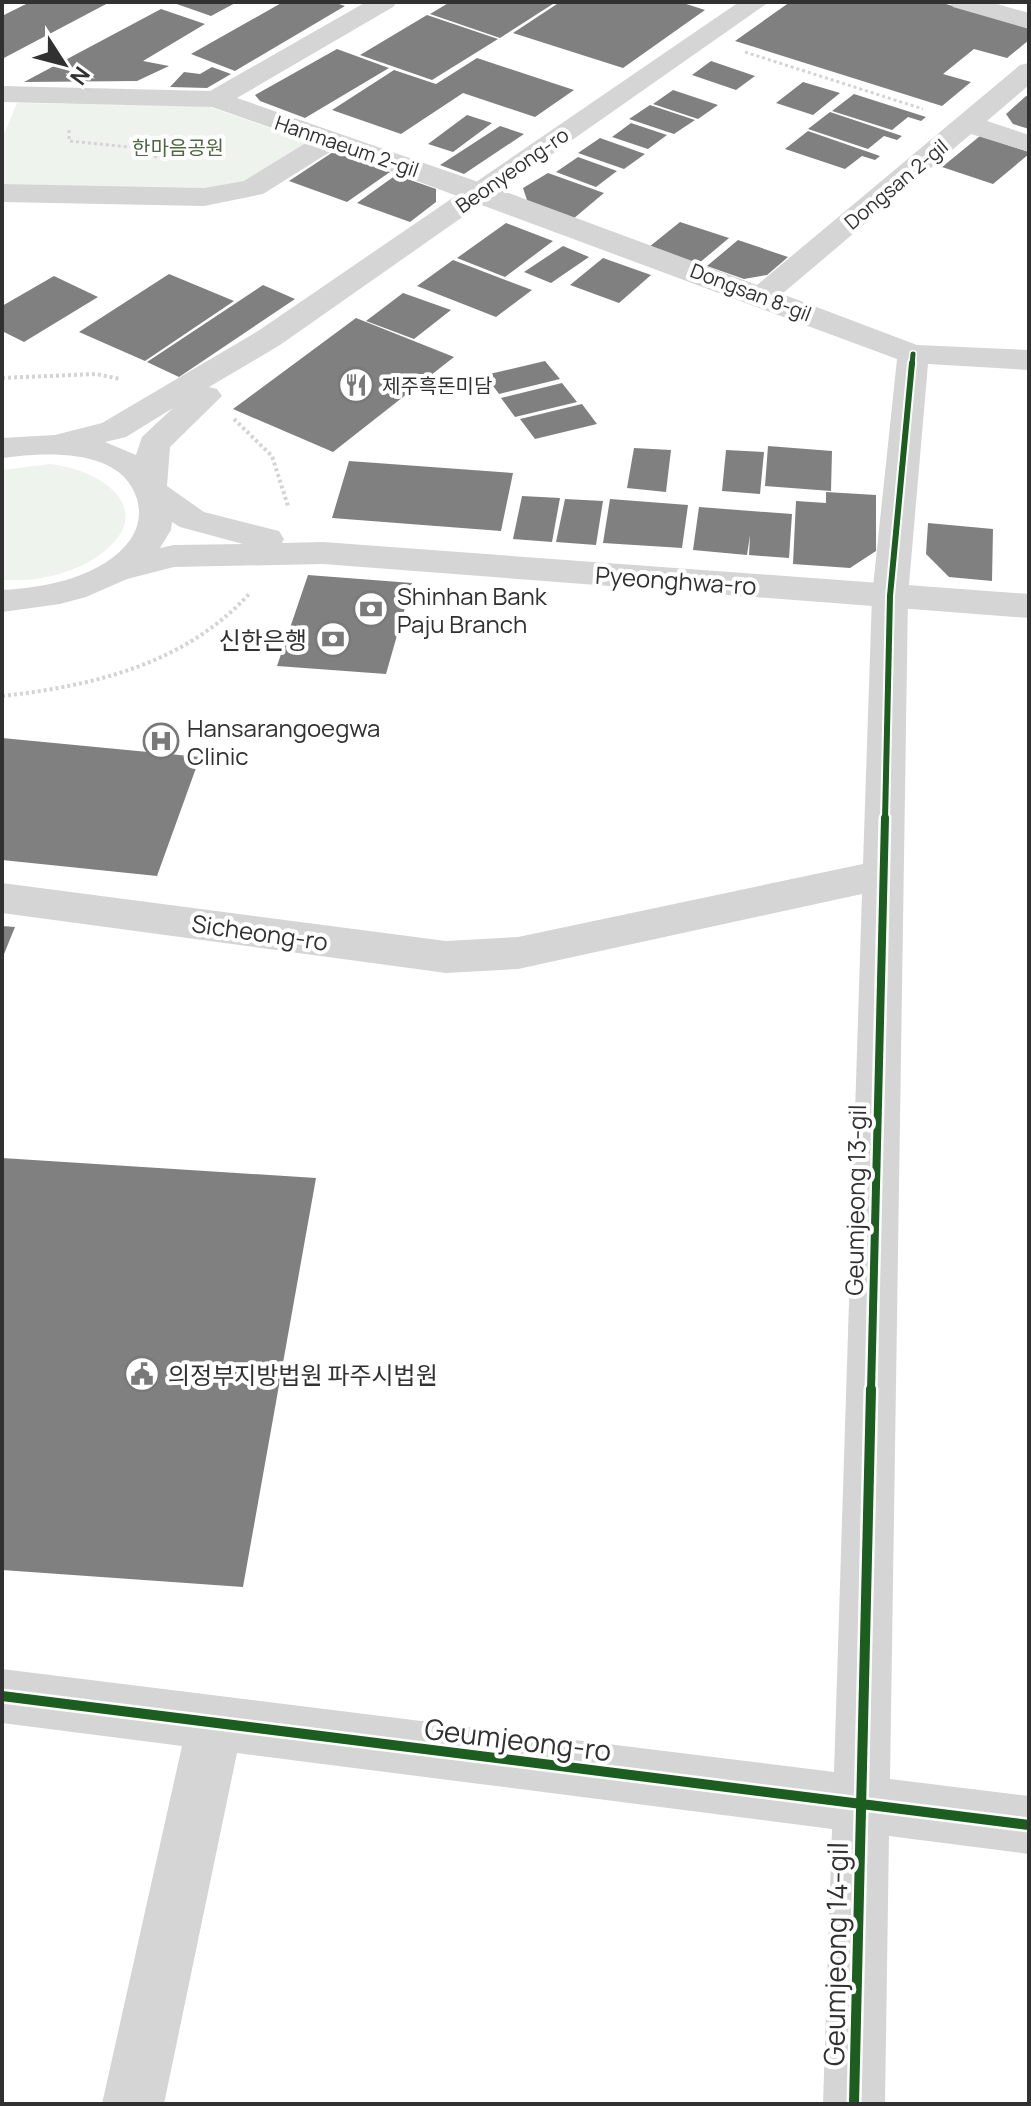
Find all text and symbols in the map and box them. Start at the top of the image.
north arrow [24,24,104,104]
text: N [63,61,97,91]
street label: Hanmaeum 2-gil [272,109,422,183]
street label: Beonyeong-ro [450,121,574,219]
street label: Dongsan 2-gil [839,133,953,235]
park label: 한마음공원 [132,134,224,161]
street label: Dongsan 8-gil [687,257,815,327]
restaurant icon: 제주흑돈미담 [337,366,375,404]
place label: 제주흑돈미담 [382,372,492,399]
street label: Pyeonghwa-ro [594,558,758,602]
place label: Shinhan Bank Paju Branch [397,579,548,640]
bank icon: Shinhan Bank Paju Branch [352,590,390,628]
bank icon: 신한은행 [314,620,352,658]
place label: 신한은행 [219,623,307,656]
place label: Hansarangoegwa Clinic [187,711,380,772]
hospital icon: Hansarangoegwa Clinic [142,722,180,760]
street label: Sicheong-ro [190,906,330,958]
street label: Geumjeong 13-gil [837,1104,873,1296]
public building icon: 의정부지방법원 파주시법원 [123,1355,161,1393]
place label: 의정부지방법원 파주시법원 [168,1358,438,1391]
street label: Geumjeong-ro [422,1709,614,1769]
street label: Geumjeong 14-gil [814,1842,856,2066]

